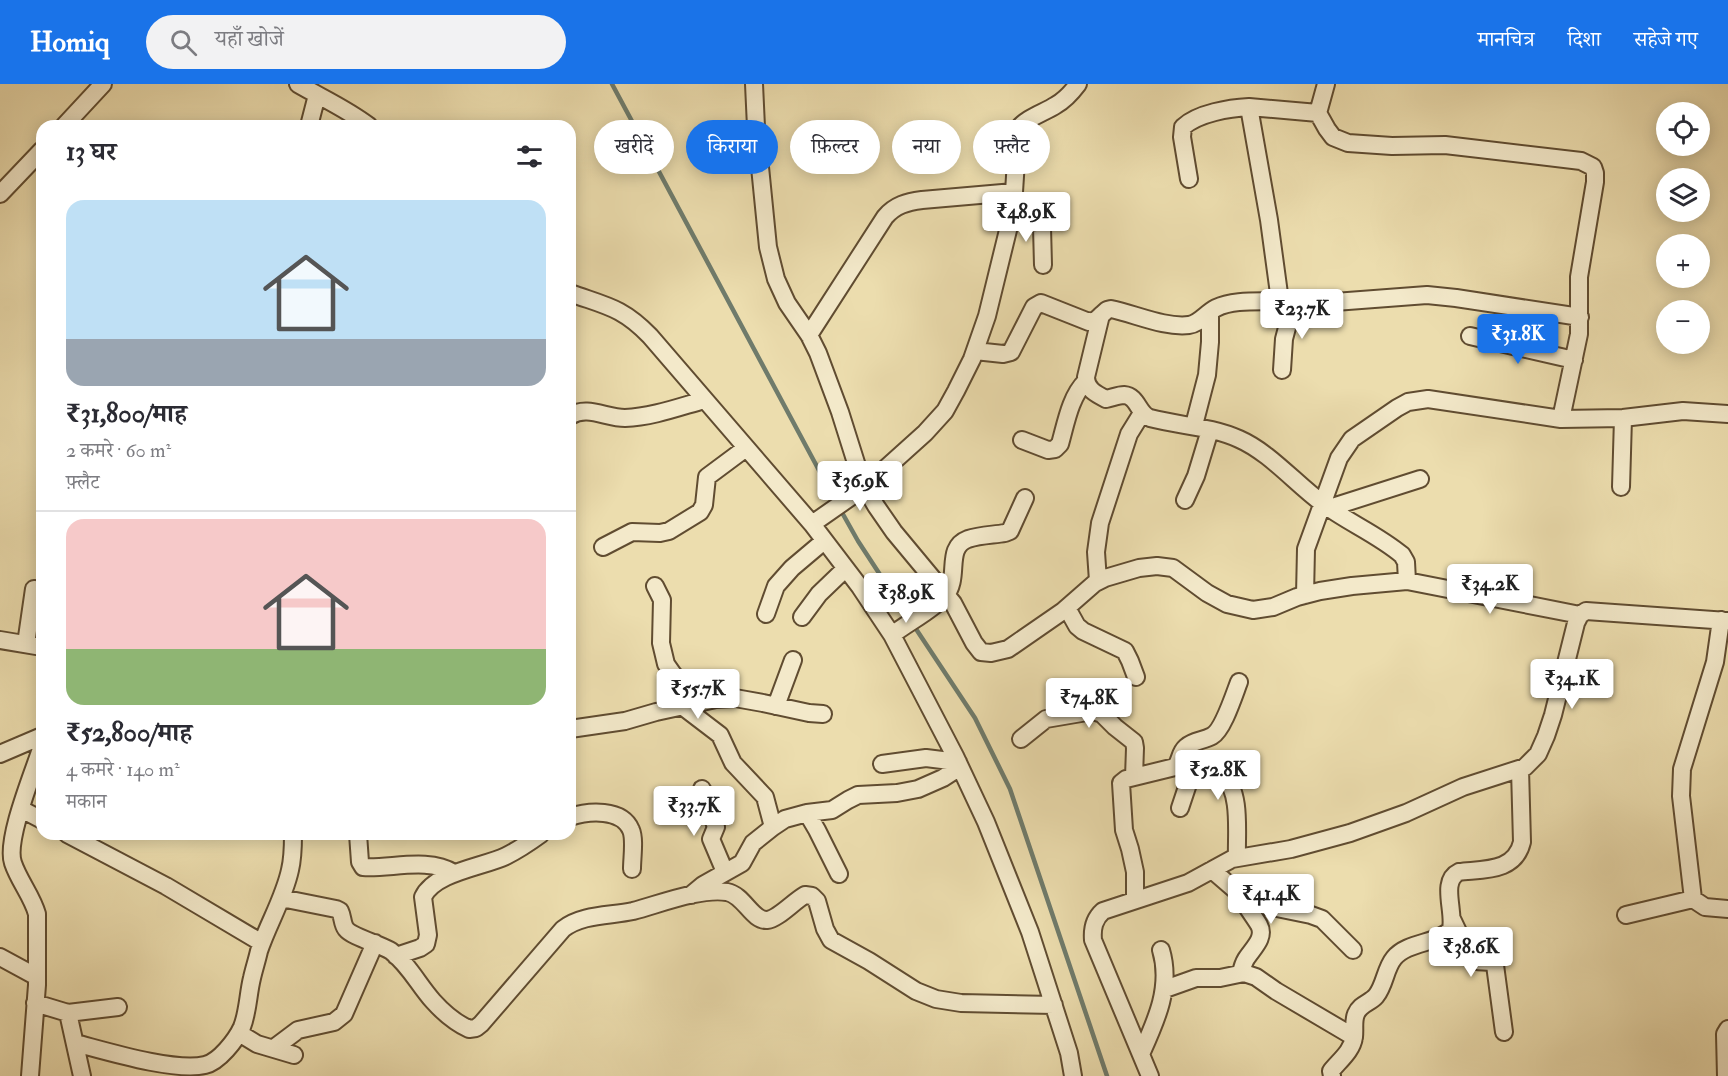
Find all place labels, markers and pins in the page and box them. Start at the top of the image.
pin: ₹48.9K [977,192,1075,243]
pin: ₹23.7K [1253,289,1351,340]
pin: ₹31.8K [1469,314,1567,365]
pin: ₹36.9K [811,461,909,512]
pin: ₹34.2K [1441,564,1539,615]
pin: ₹38.9K [857,573,955,624]
pin: ₹34.1K [1523,659,1621,710]
pin: ₹55.7K [649,669,747,720]
pin: ₹74.8K [1040,678,1138,729]
pin: ₹52.8K [1169,750,1267,801]
pin: ₹33.7K [645,786,743,837]
pin: ₹41.4K [1222,874,1320,925]
pin: ₹38.6K [1422,927,1520,978]

